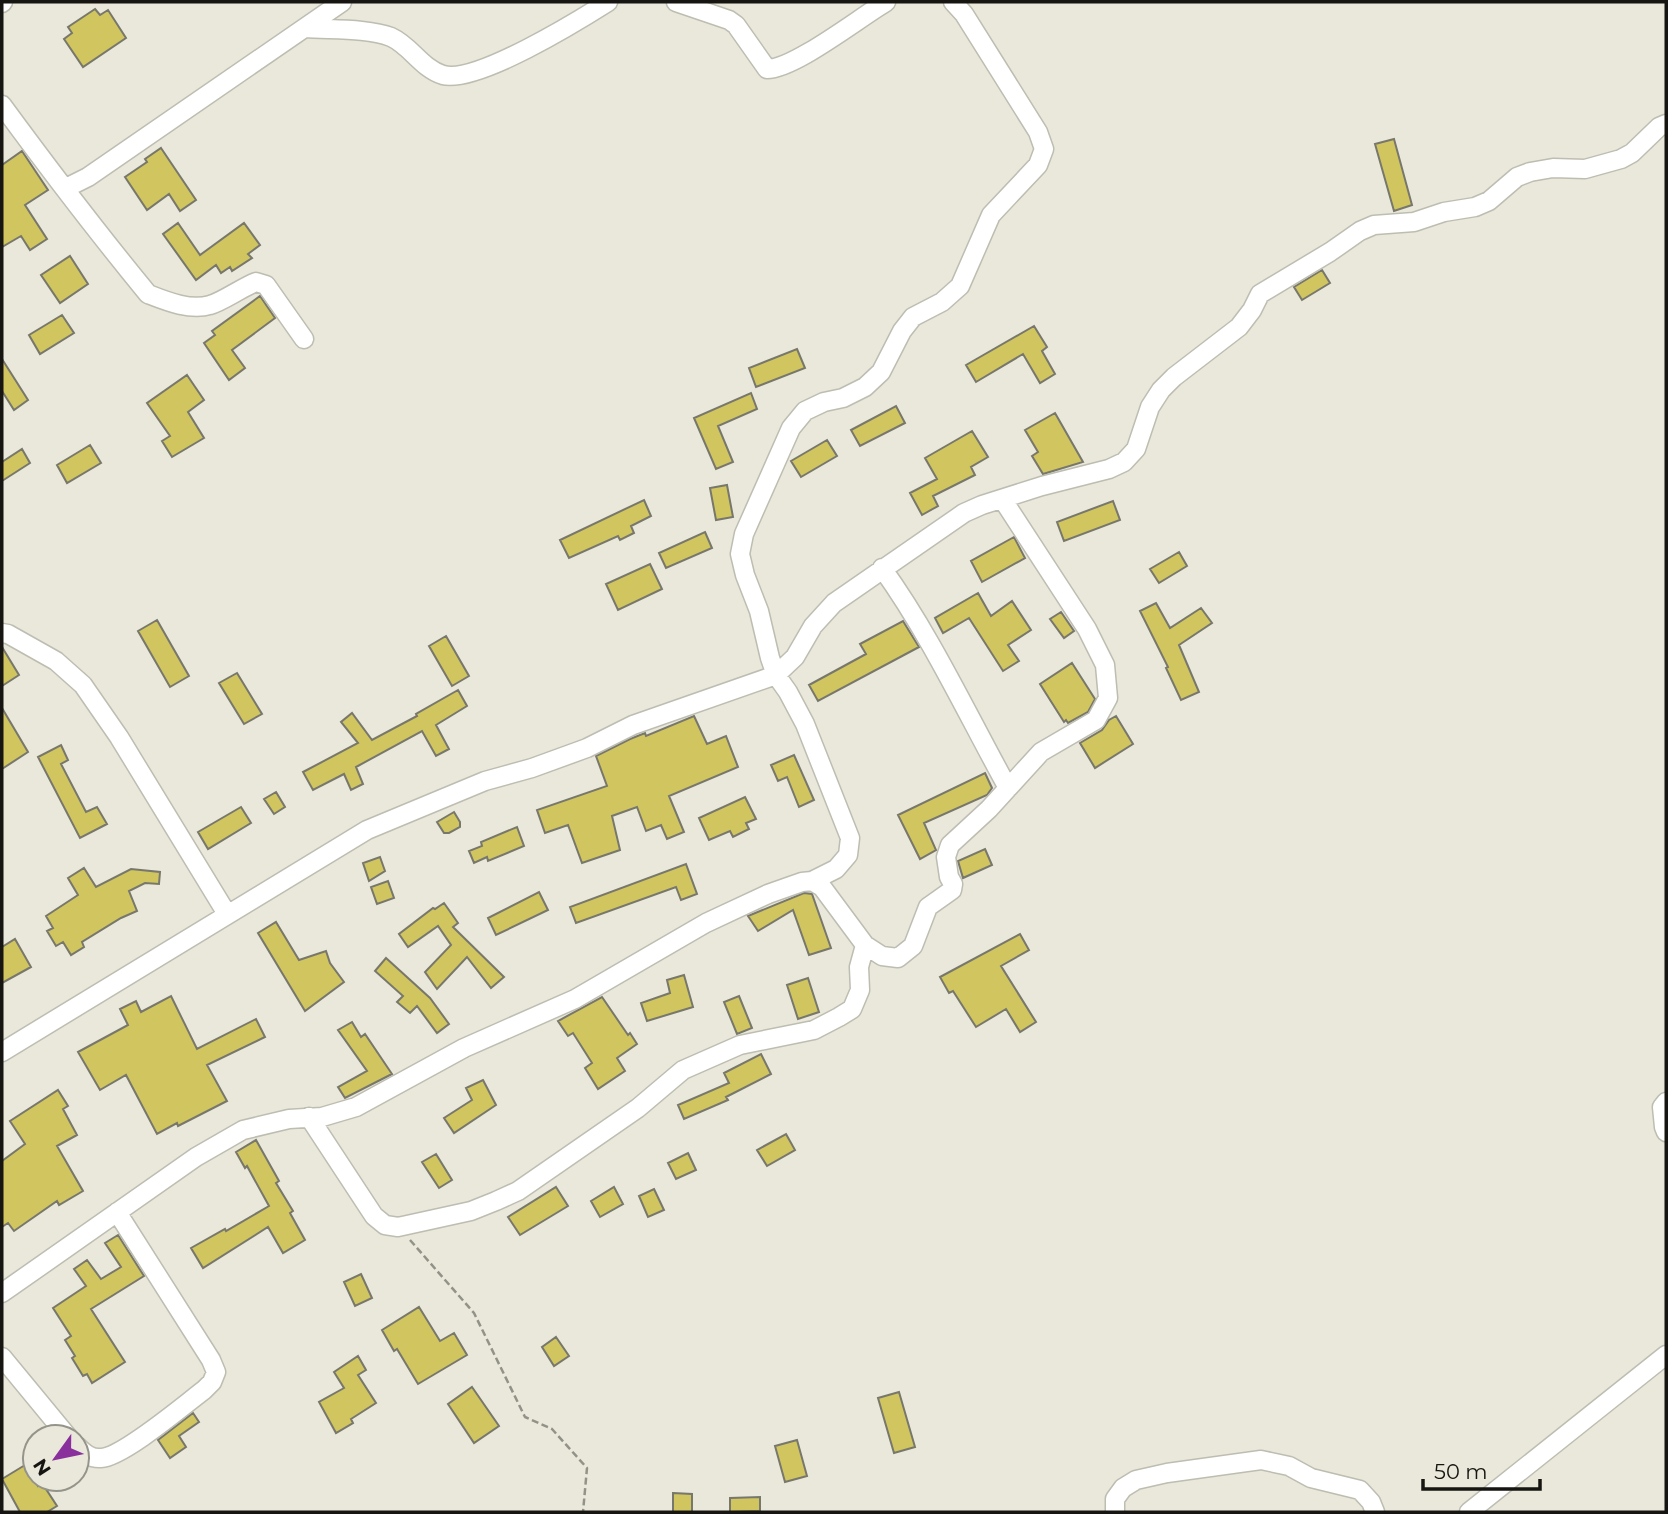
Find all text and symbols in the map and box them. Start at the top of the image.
north arrow [21,1423,91,1493]
scale bar [1423,1448,1540,1492]
text: N [28,1454,56,1480]
text: 50 m [1434,1459,1488,1484]

